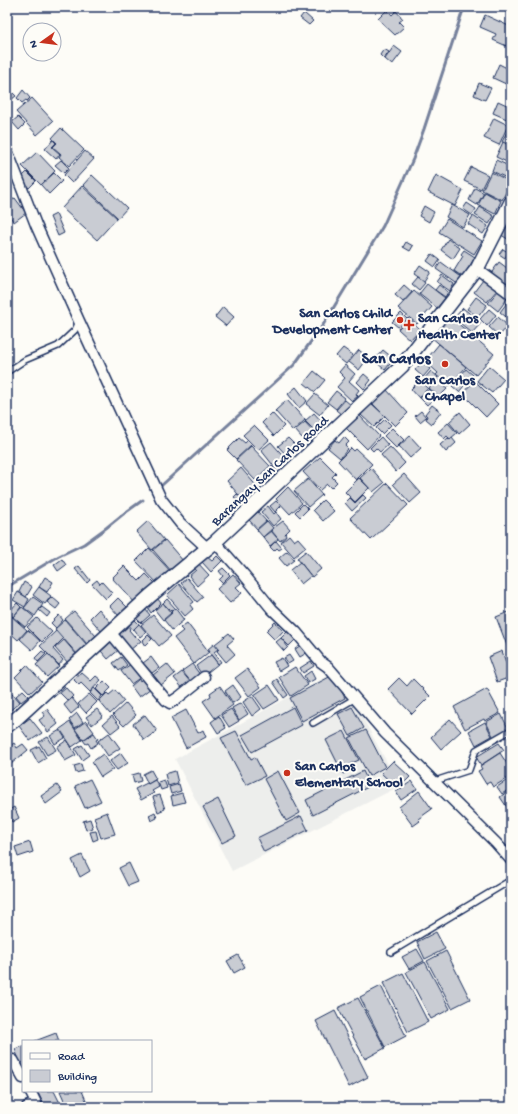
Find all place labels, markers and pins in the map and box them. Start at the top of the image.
place label: San Carlos Child Development Center [271,306,394,339]
place label: San Carlos Health Center [418,311,502,344]
marker: San Carlos Child Development Center [395,315,405,325]
marker: San Carlos Health Center [403,319,415,331]
marker: San Carlos Chapel [440,359,450,369]
place label: San Carlos Chapel [415,373,476,406]
place label: San Carlos Elementary School [295,759,403,792]
marker: San Carlos Elementary School [282,768,292,778]

